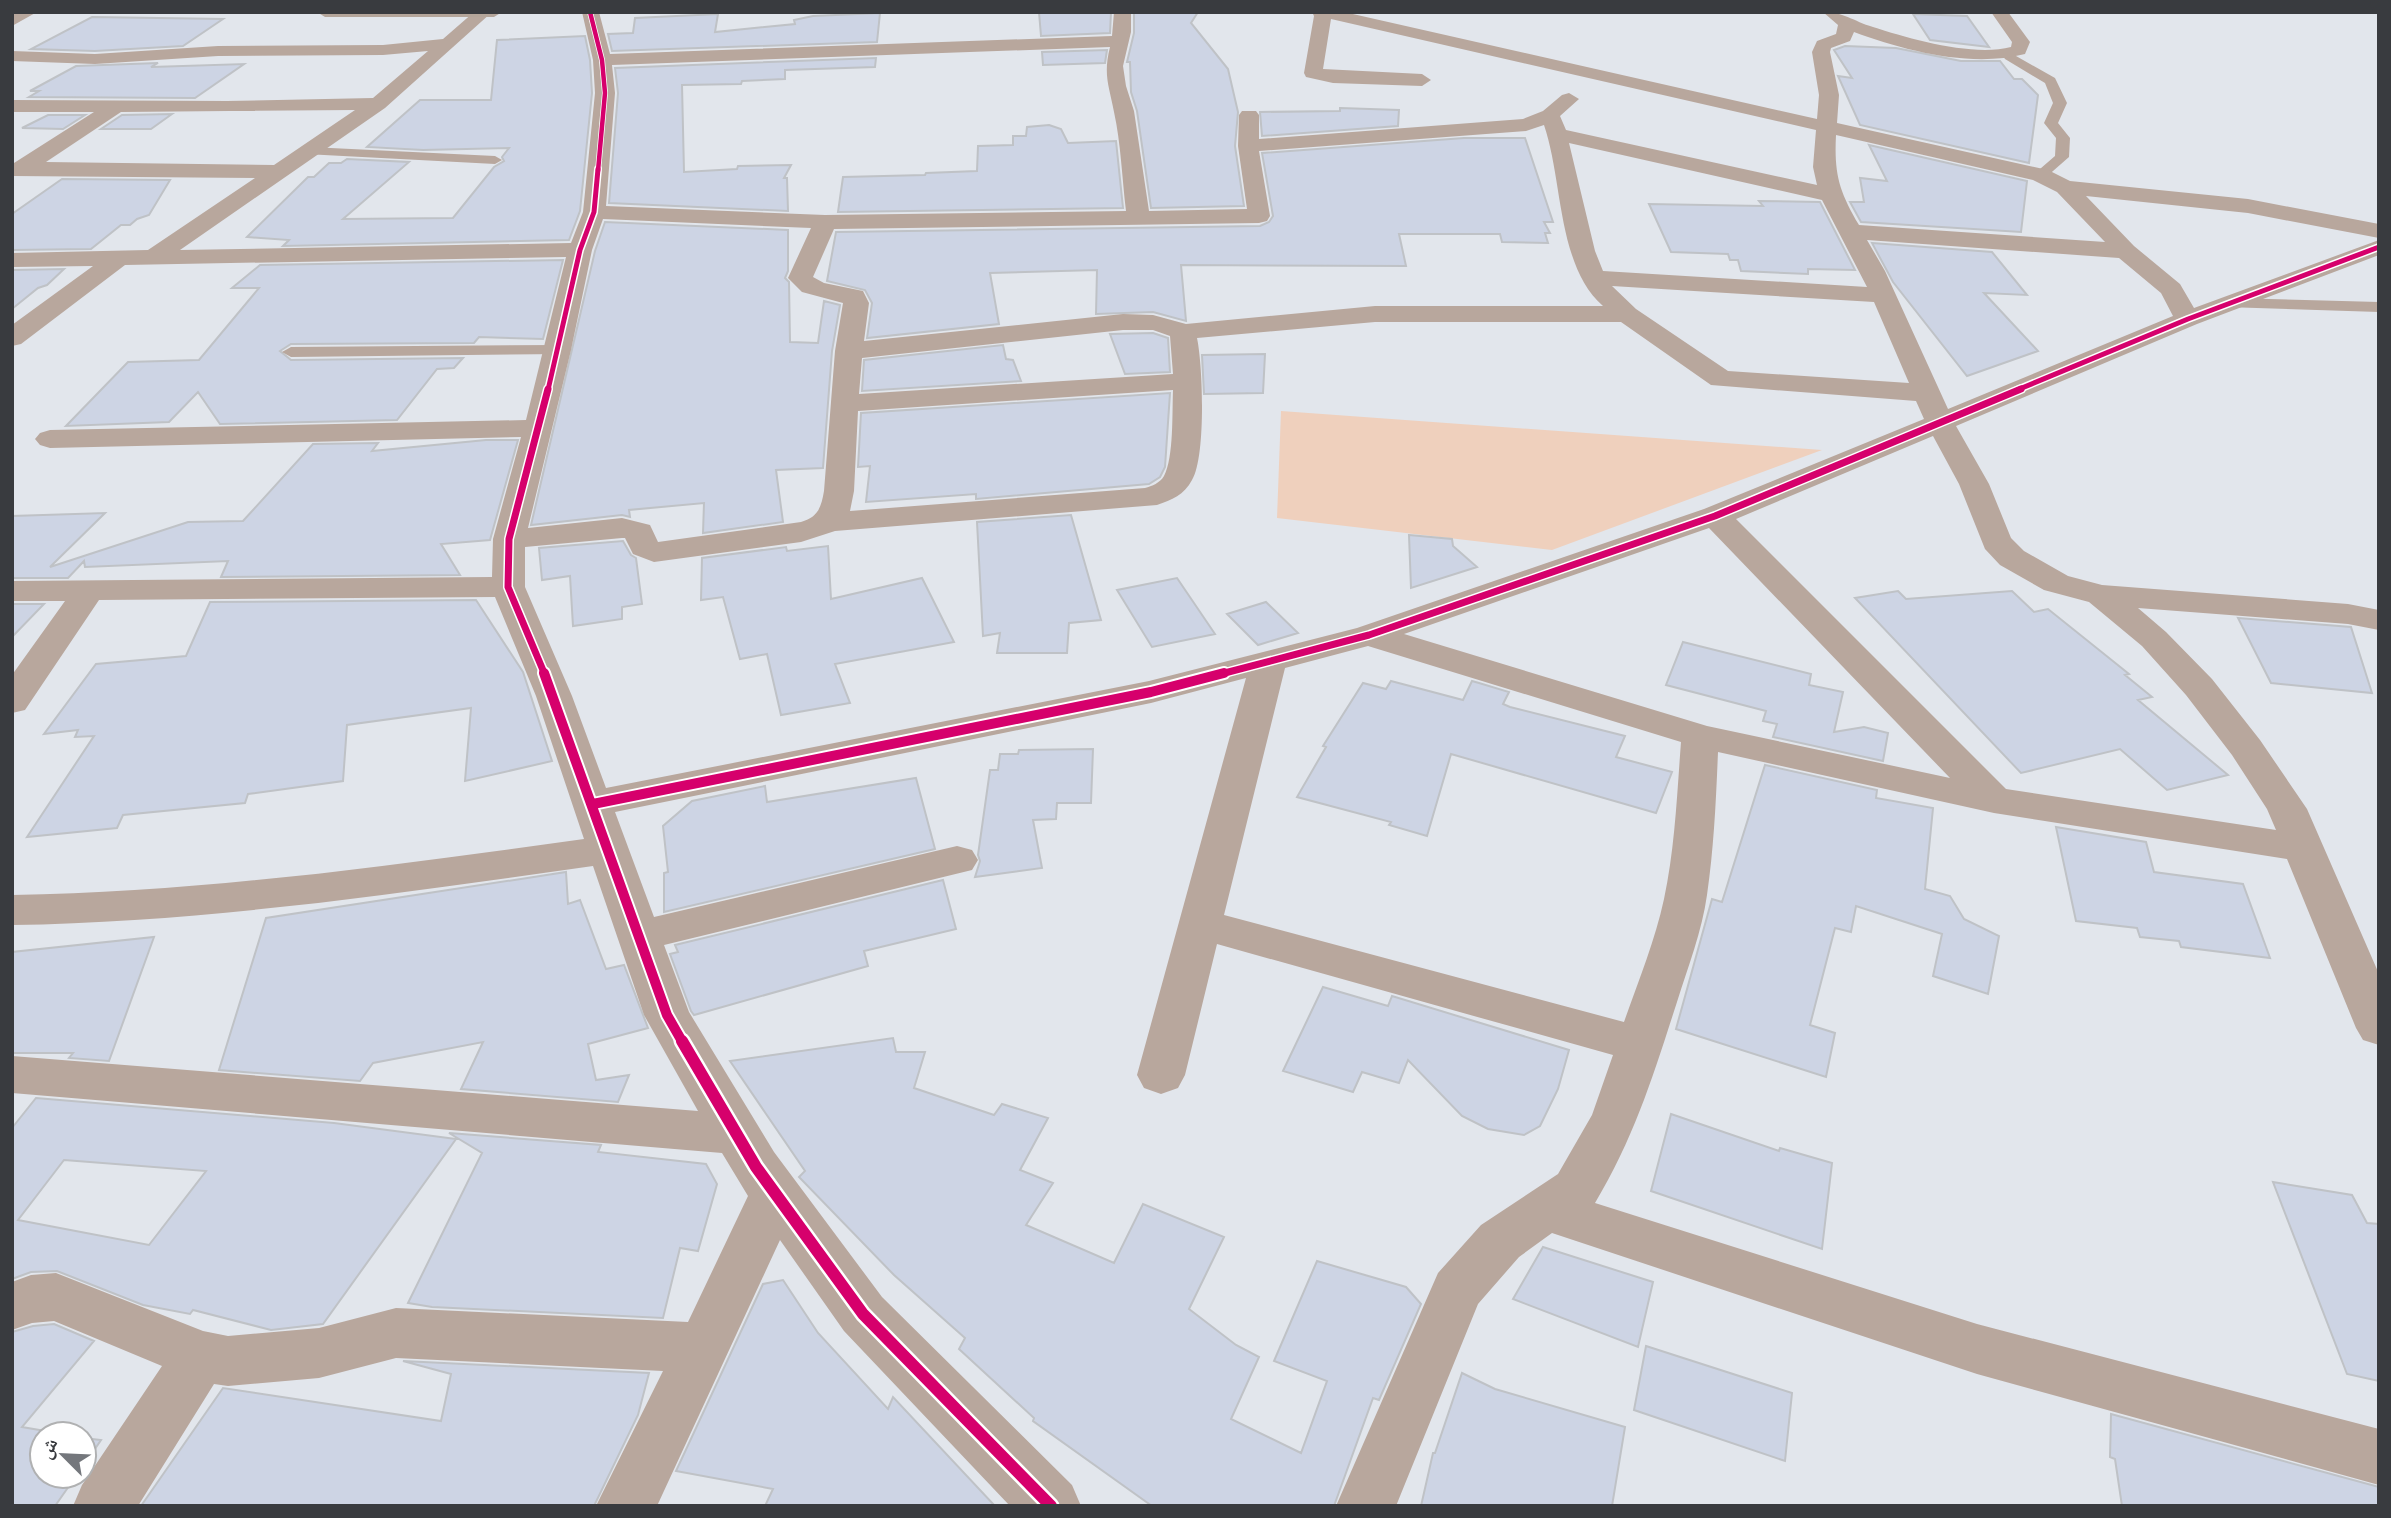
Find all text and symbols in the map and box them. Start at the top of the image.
north arrow [28,1420,98,1490]
text: ش [32,1434,63,1462]

